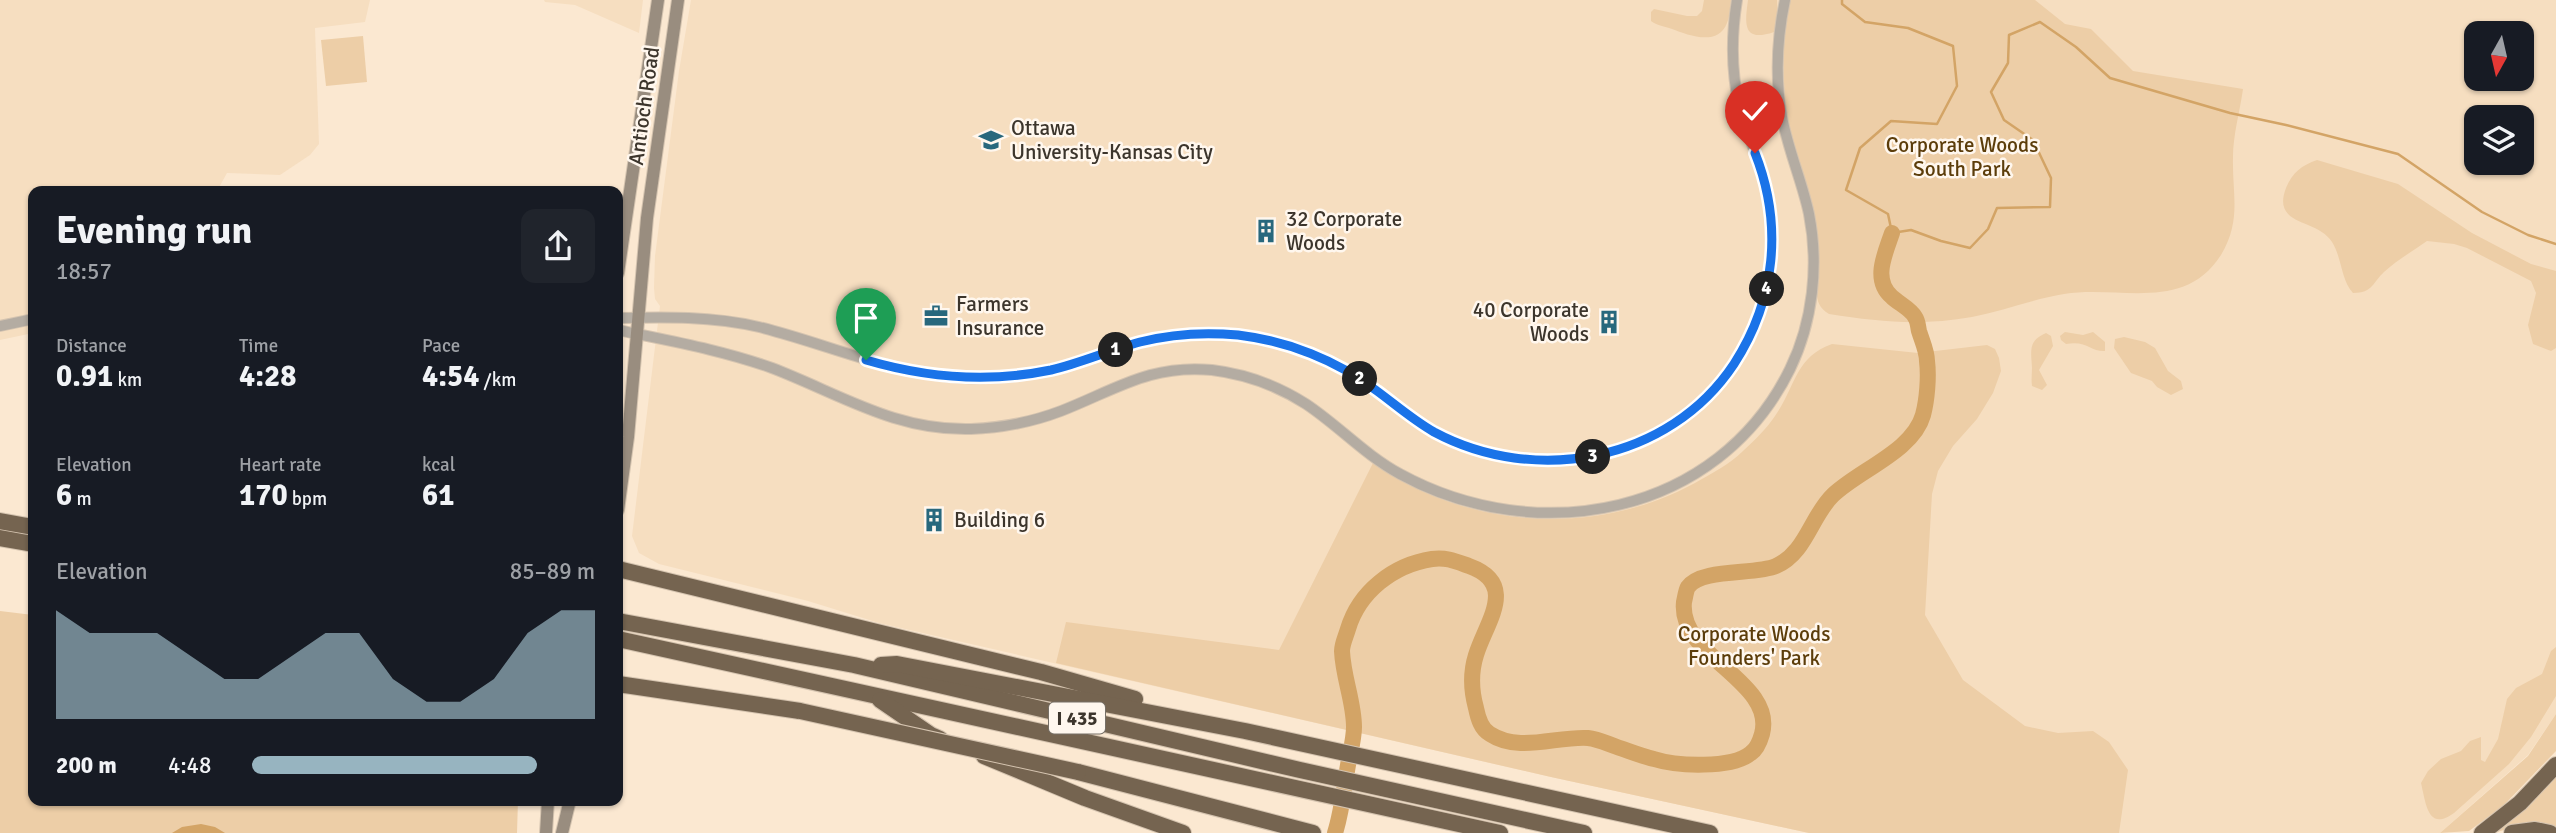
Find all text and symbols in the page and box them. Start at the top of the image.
north arrow [2464,21,2534,91]
map controls [2464,21,2534,175]
street label: Antioch Road [623,45,665,167]
pin [1725,81,1785,153]
icon: check [1736,92,1774,130]
button: layers [2464,105,2534,175]
place label: Ottawa University-Kansas City [1011,115,1213,165]
school or university icon: Ottawa University-Kansas City [977,126,1005,154]
park label: Corporate Woods South Park [1886,132,2038,182]
place label: 32 Corporate Woods [1286,206,1402,256]
text: Evening run [56,207,252,254]
button: share [521,209,595,283]
building icon: 32 Corporate Woods [1252,217,1280,245]
text: 18:57 [56,257,112,286]
pin: 4 [1750,272,1784,306]
text: 4 [1761,276,1772,300]
pin [836,288,896,360]
place label: Farmers Insurance [956,291,1044,341]
place label: 40 Corporate Woods [1473,297,1589,347]
icon: arrive [847,299,885,337]
office icon: Farmers Insurance [922,302,950,330]
building icon: 40 Corporate Woods [1595,308,1623,336]
pin: 1 [1098,332,1134,368]
text: Distance [56,334,127,358]
text: Time [239,334,278,358]
text: Pace [422,334,460,358]
text: 1 [1110,337,1121,361]
text: 0.91 [56,358,113,395]
text: 4:28 [239,358,296,395]
text: 4:54 [422,358,479,395]
pin: 2 [1342,362,1378,396]
text: 2 [1354,366,1365,390]
text: km [113,368,142,392]
text: /km [479,368,516,392]
pin: 3 [1576,440,1610,475]
text: 3 [1587,444,1598,468]
text: Elevation [56,453,132,477]
text: Heart rate [239,453,321,477]
text: kcal [422,453,455,477]
text: 6 [56,477,72,514]
text: 170 [239,477,288,514]
text: 61 [422,477,454,514]
text: m [72,487,92,511]
text: bpm [288,487,327,511]
building icon: Building 6 [920,506,948,534]
place label: Building 6 [954,507,1045,533]
text: Elevation [56,557,148,586]
text: 85–89 m [510,557,595,586]
park label: Corporate Woods Founders' Park [1678,621,1830,671]
road number: I 435 [1049,702,1105,734]
text: 200 m [56,751,117,780]
text: 4:48 [168,751,211,780]

